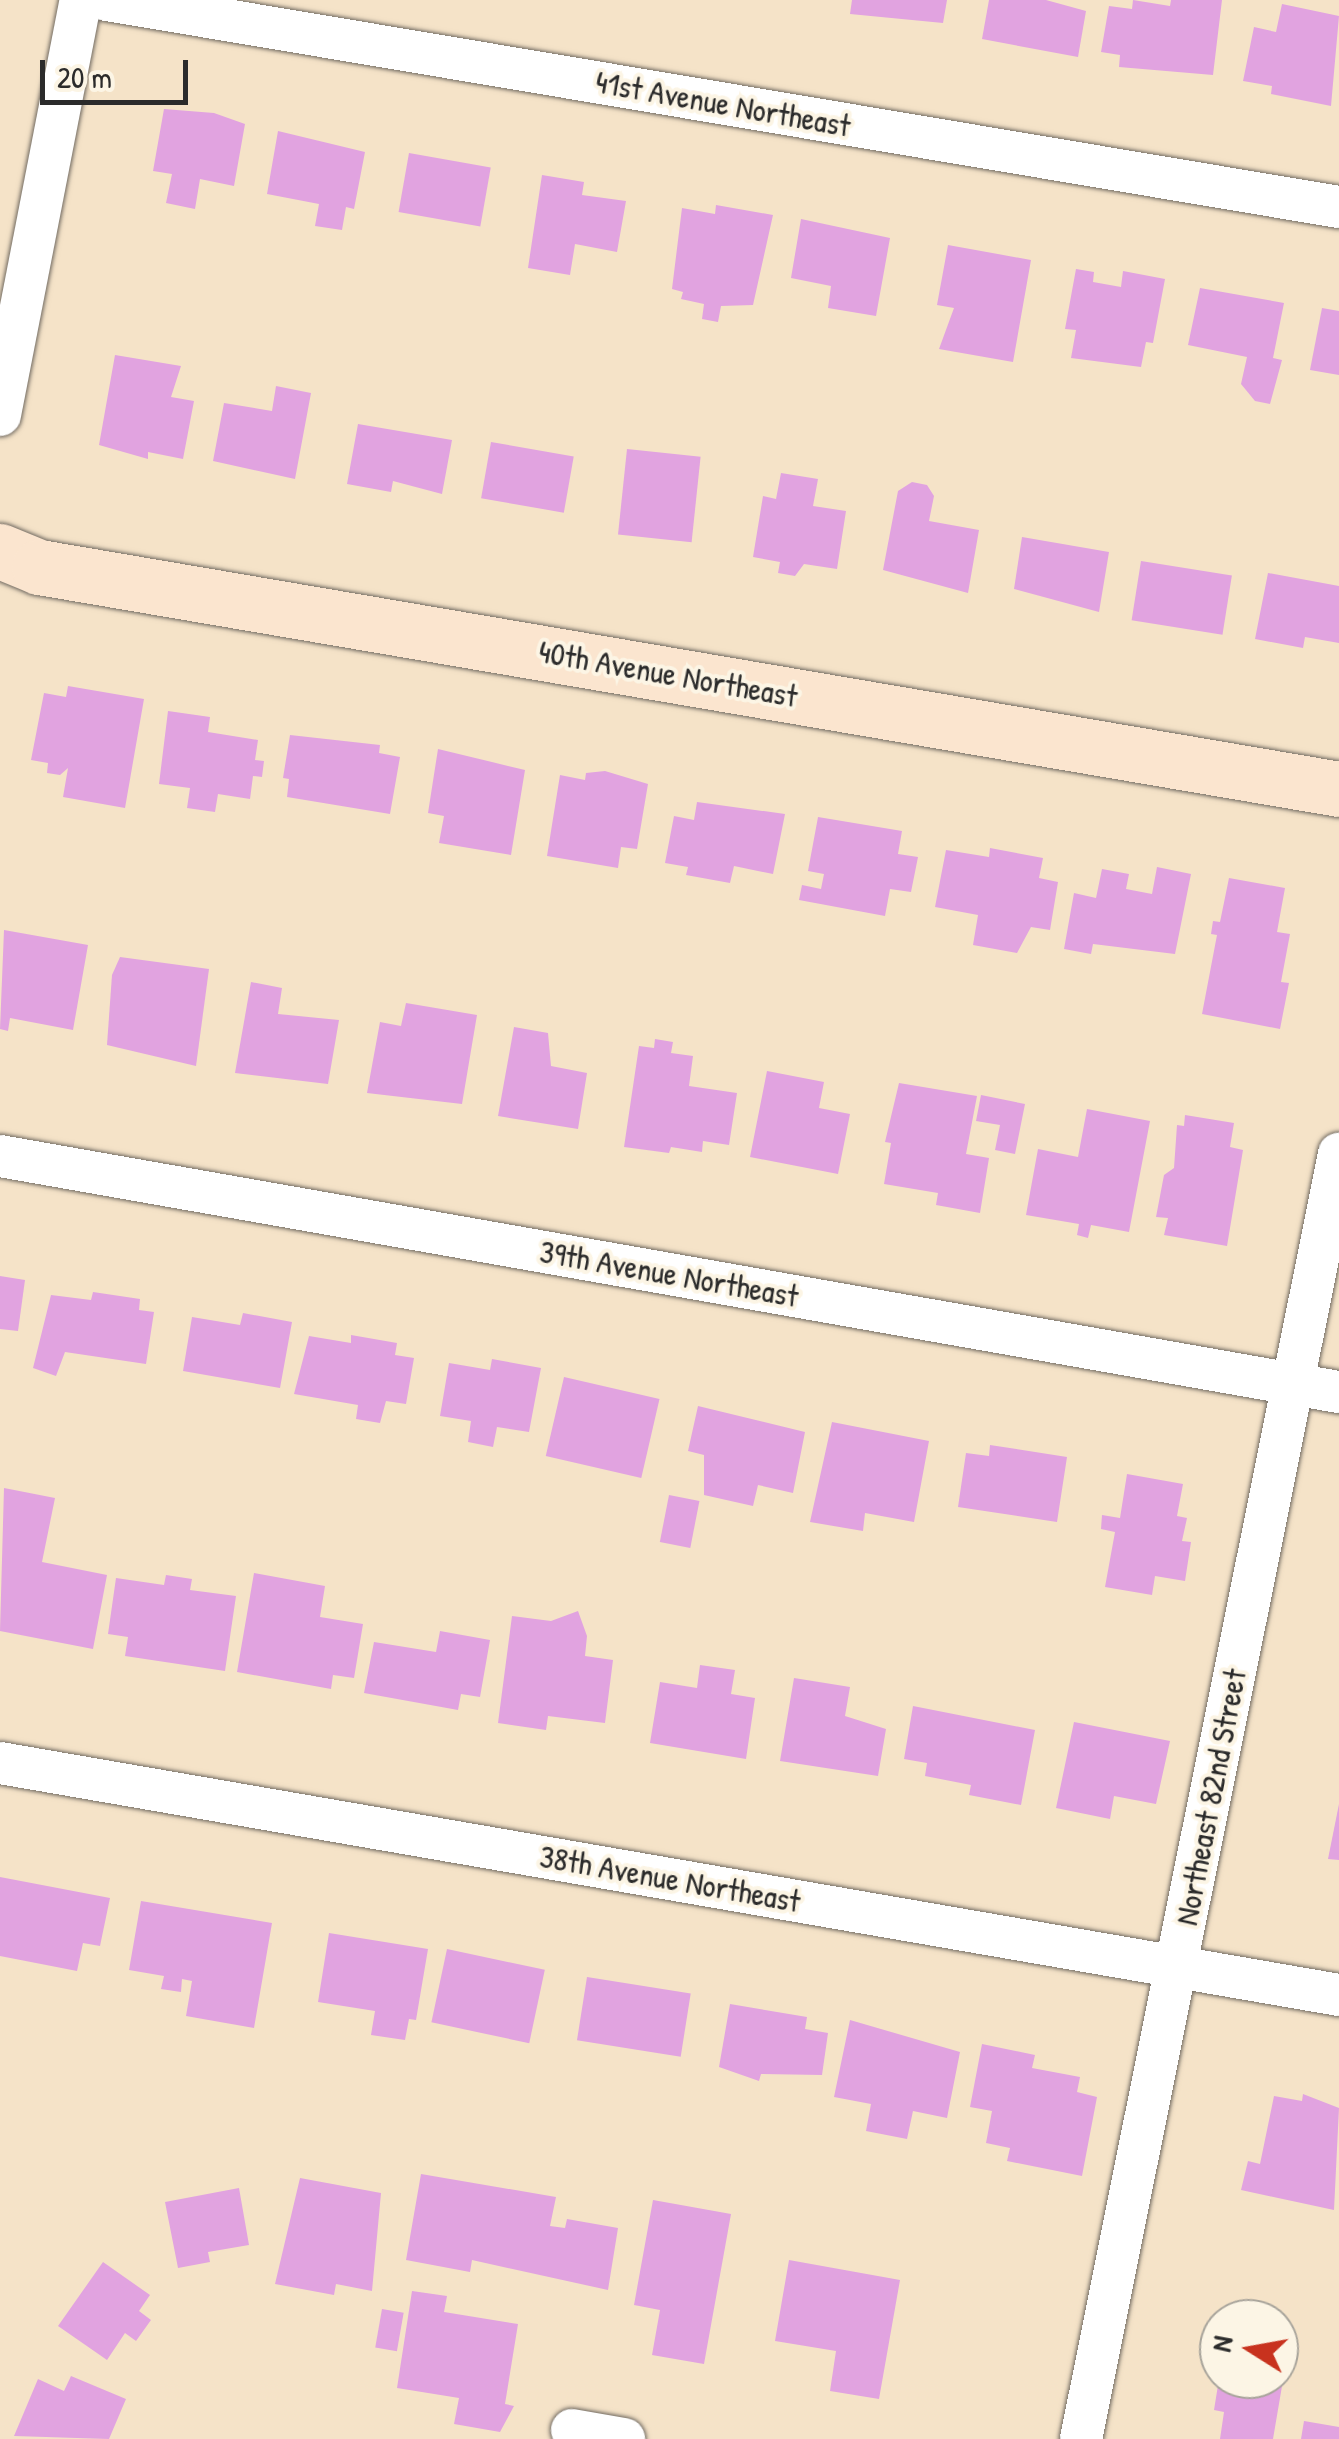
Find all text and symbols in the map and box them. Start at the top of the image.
scale bar [45,40,192,102]
text: 20 m [57,57,112,97]
street label: 41st Avenue Northeast [593,63,853,145]
street label: 40th Avenue Northeast [536,632,800,716]
street label: 39th Avenue Northeast [537,1232,801,1316]
street label: Northeast 82nd Street [1167,1666,1255,1928]
street label: 38th Avenue Northeast [537,1837,803,1921]
north arrow [1199,2299,1299,2399]
text: N [1201,2333,1242,2355]

